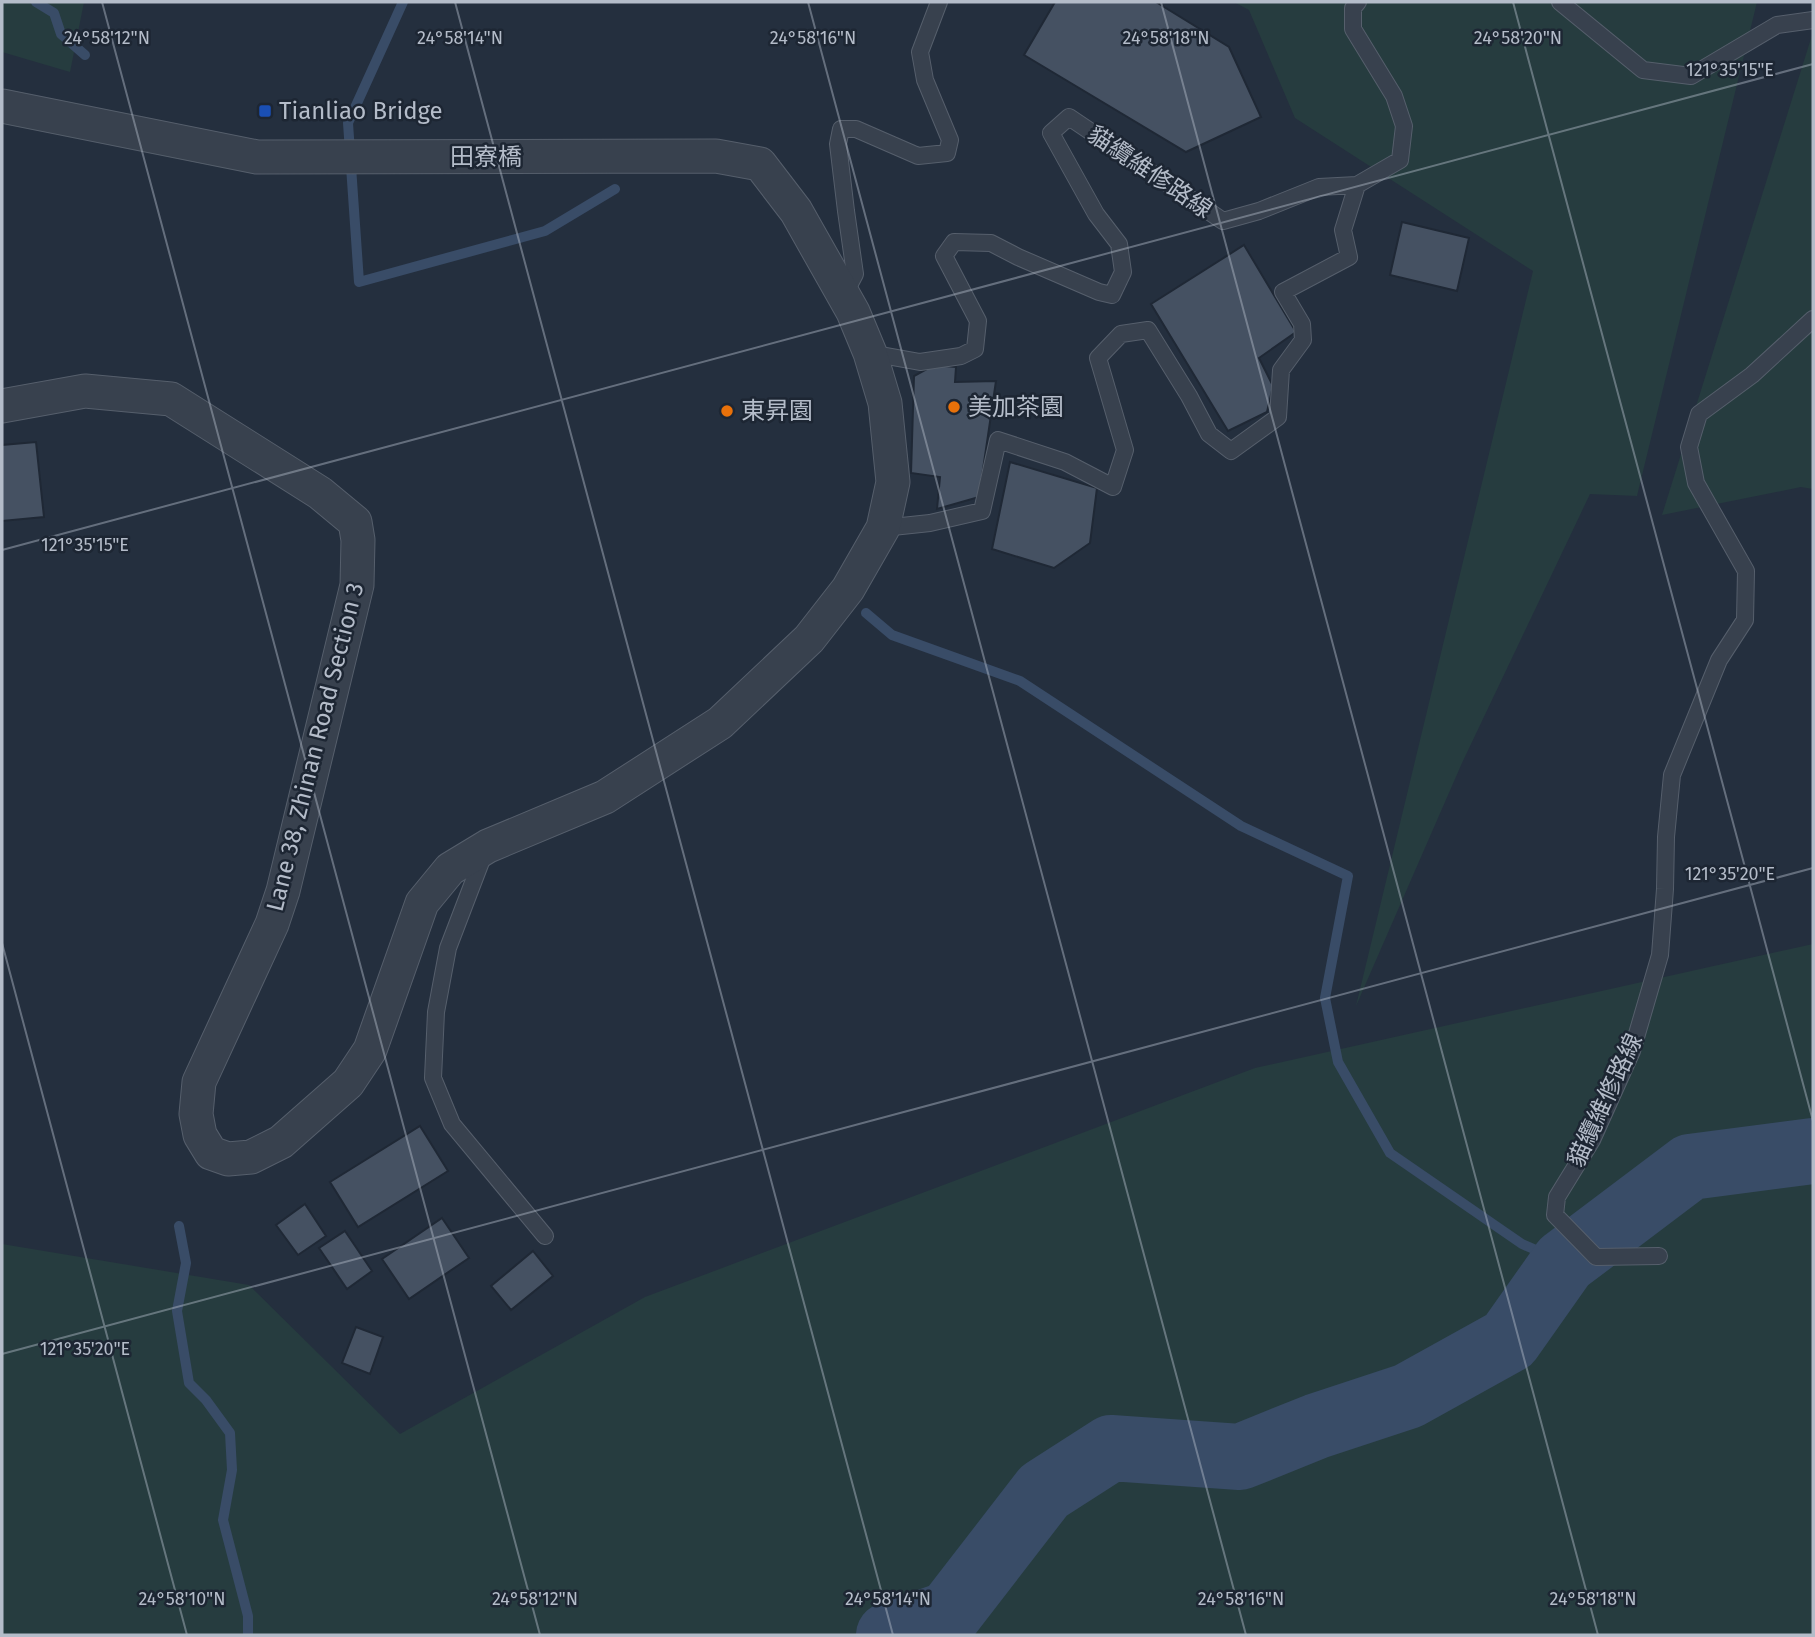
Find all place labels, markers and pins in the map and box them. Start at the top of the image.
place label: Tianliao Bridge [279,97,443,125]
marker: Tianliao Bridge [257,103,273,119]
place label: 美加茶園 [968,393,1064,421]
place label: 東昇園 [741,397,813,425]
marker: 美加茶園 [946,399,962,415]
marker: 東昇園 [719,403,735,419]

